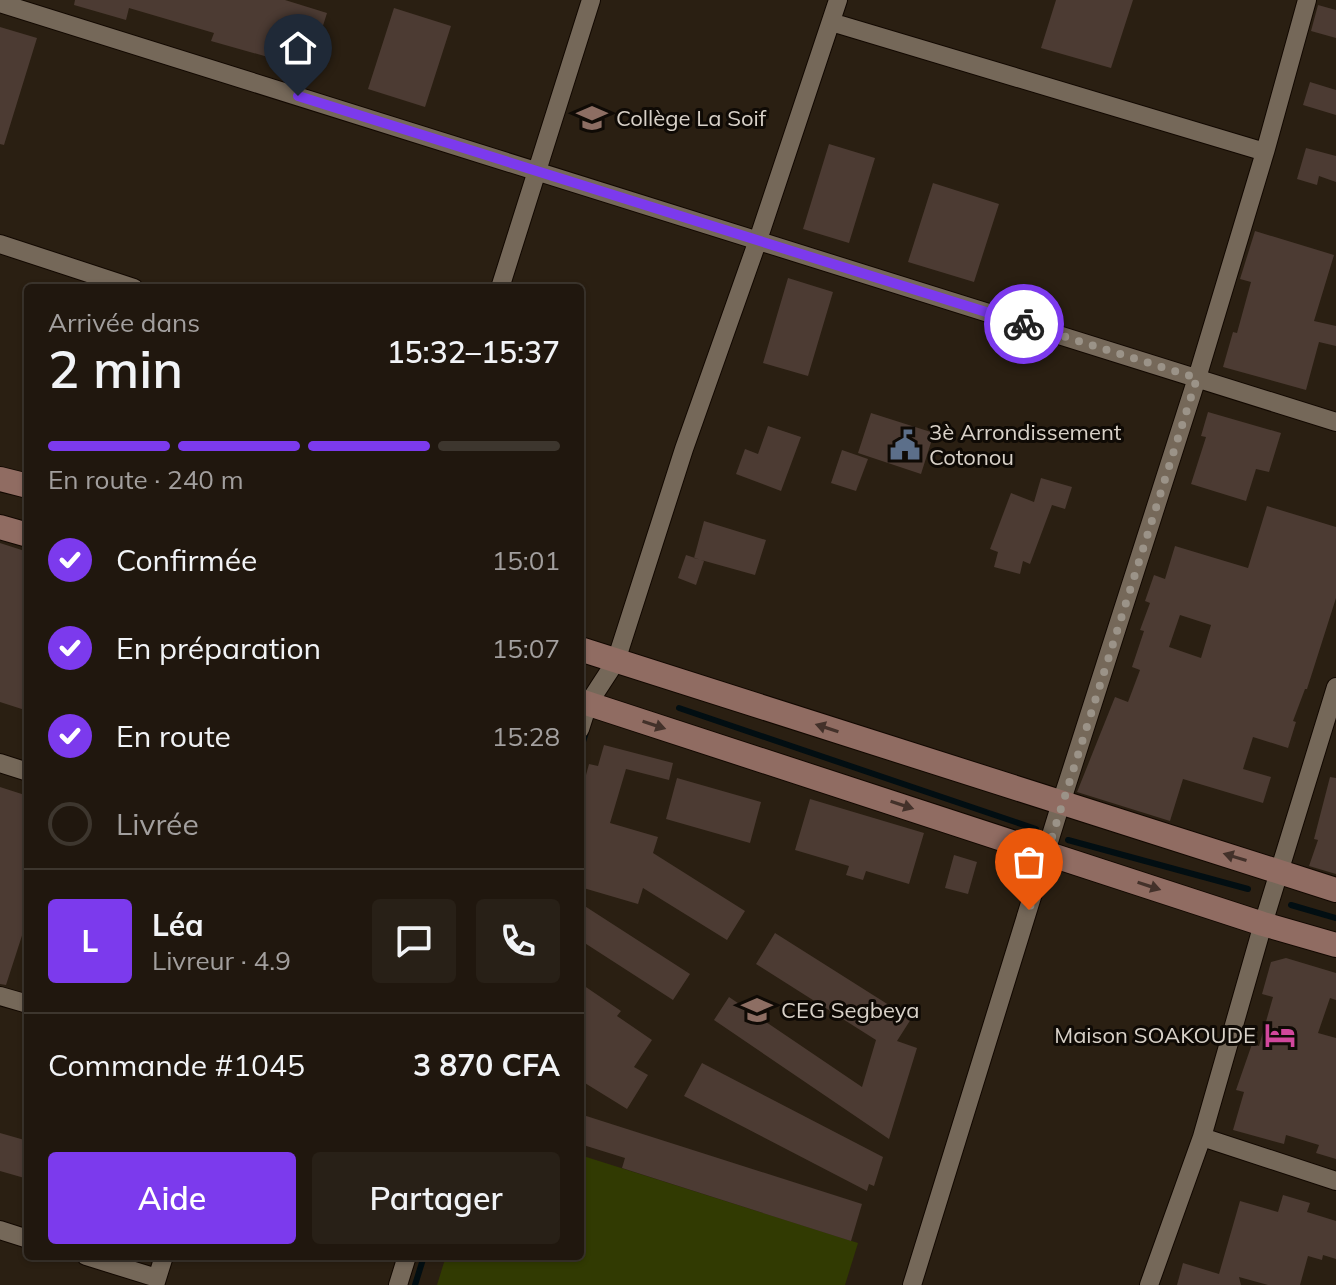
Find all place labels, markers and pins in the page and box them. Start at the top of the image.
pin [264,14.0,332,96]
school or university icon: Collège La Soif [575,101,609,135]
place label: Collège La Soif [616,104,767,132]
place label: 3è Arrondissement Cotonou [929,418,1122,471]
public building icon: 3è Arrondissement Cotonou [888,428,922,462]
pin [995,828,1063,910]
school or university icon: CEG Segbeya [740,993,774,1027]
place label: CEG Segbeya [781,996,919,1024]
hotel icon: Maison SOAKOUDE [1263,1018,1297,1052]
place label: Maison SOAKOUDE [1054,1021,1256,1049]

